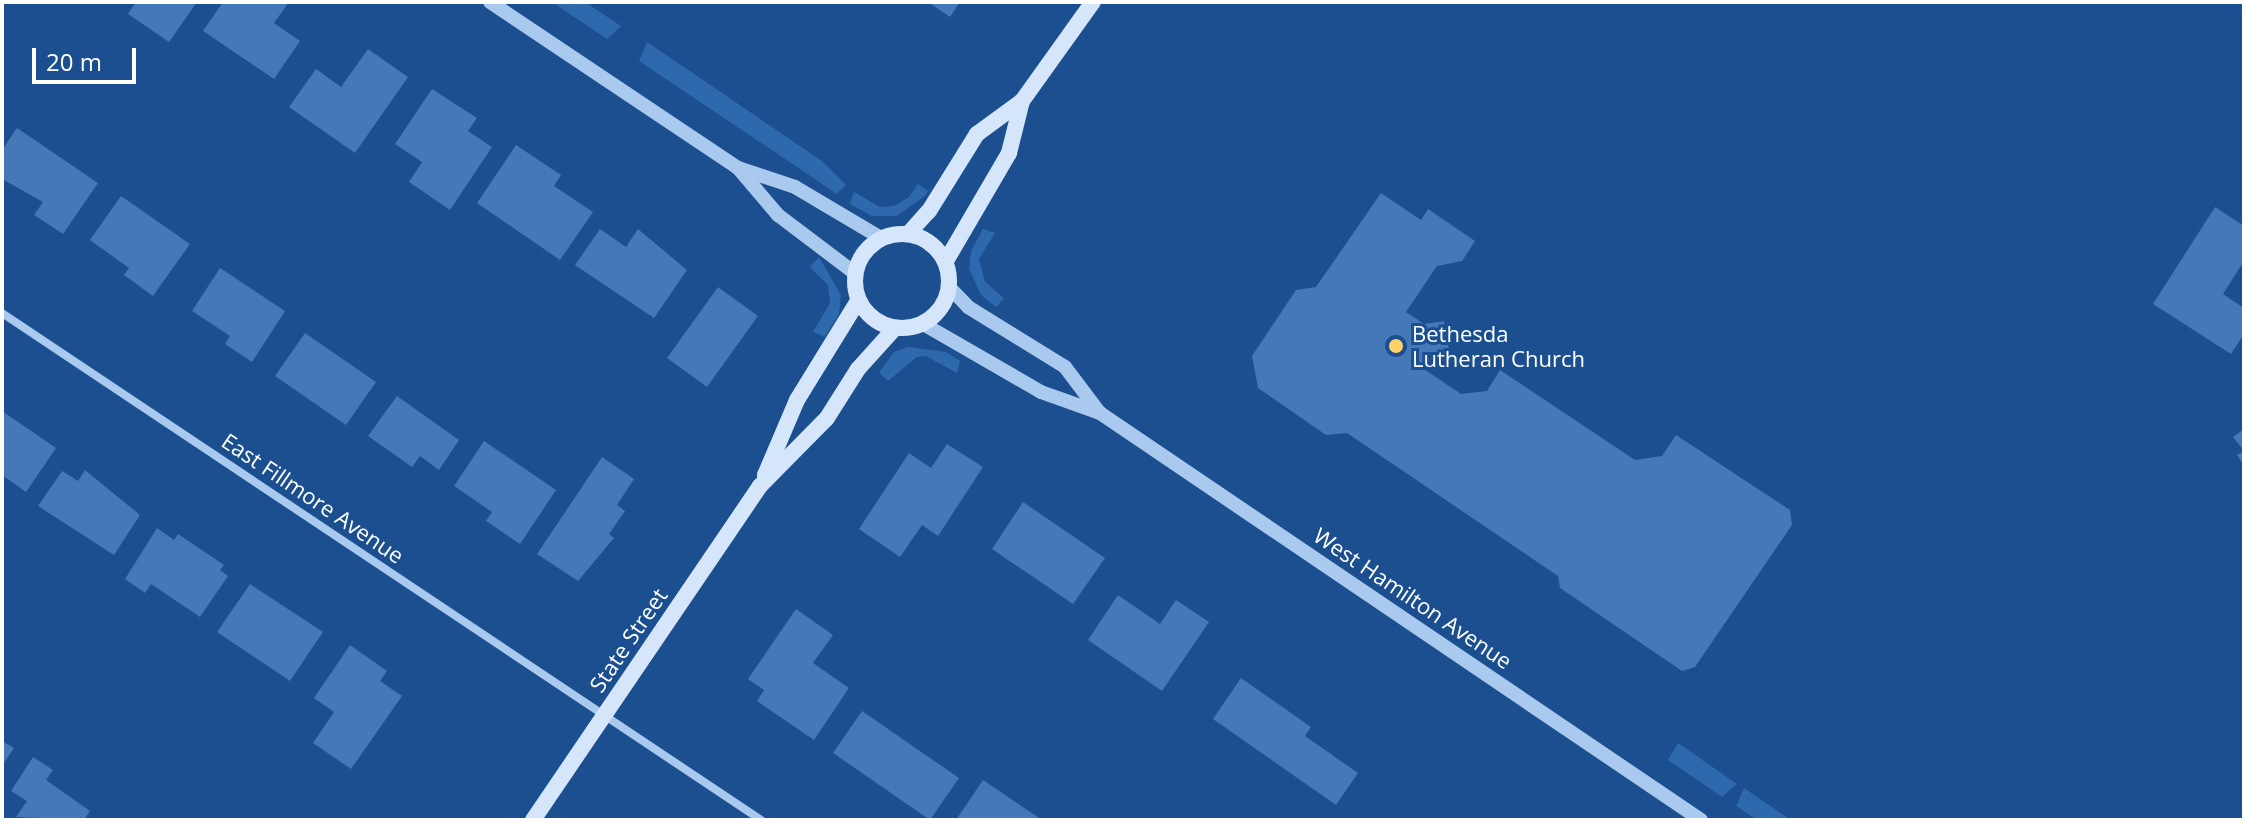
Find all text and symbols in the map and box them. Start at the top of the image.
scale bar [36,32,140,82]
text: 20 m [46,45,102,78]
place label: Bethesda Lutheran Church [1412,320,1585,372]
marker: Bethesda Lutheran Church [1387,337,1405,355]
street label: East Fillmore Avenue [217,427,409,569]
street label: West Hamilton Avenue [1309,522,1517,674]
street label: State Street [584,583,672,697]

